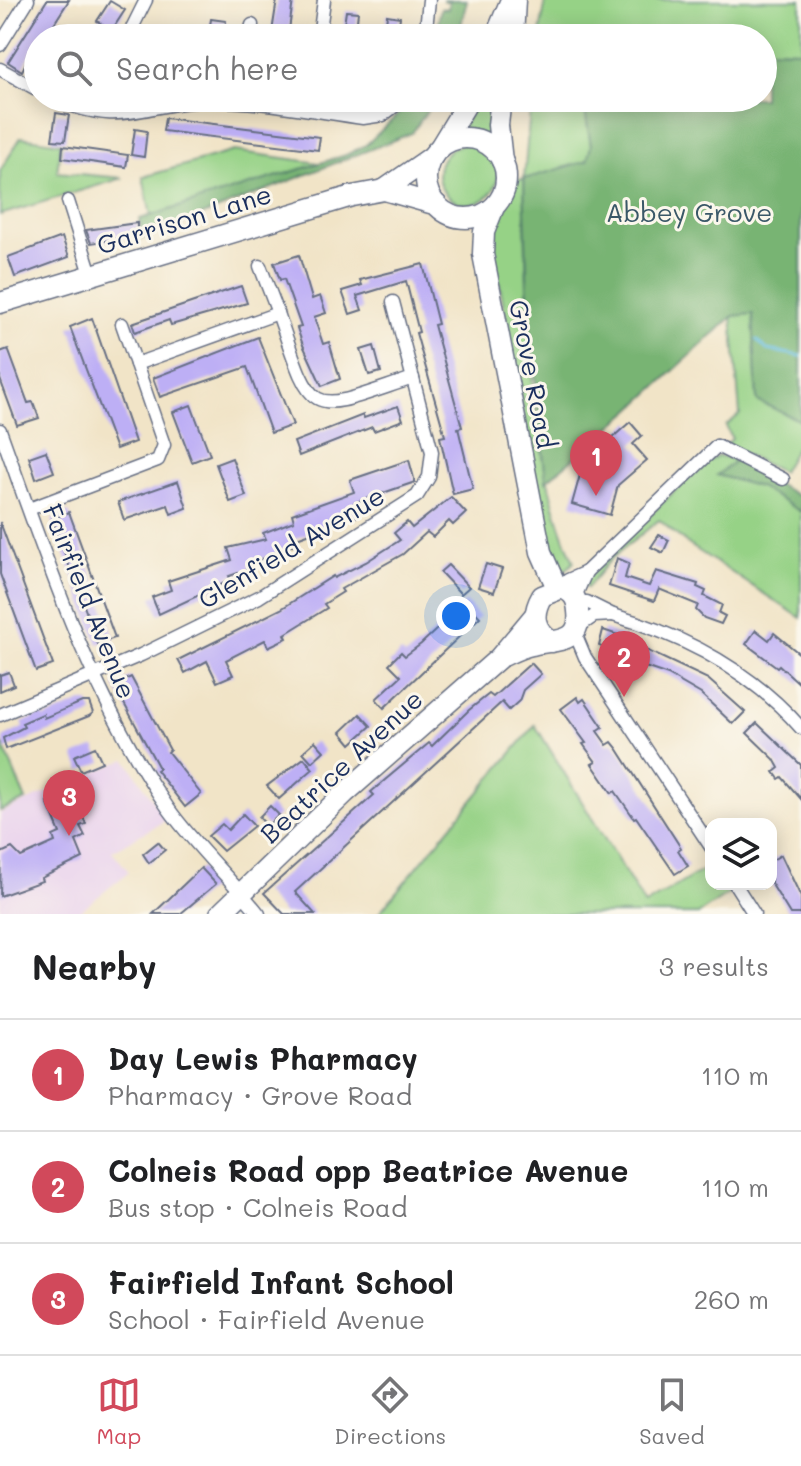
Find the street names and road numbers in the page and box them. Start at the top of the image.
street label: Garrison Lane [93,176,275,262]
street label: Grove Road [502,297,564,451]
street label: Glenfield Avenue [191,478,391,616]
street label: Fairfield Avenue [35,499,145,703]
street label: Beatrice Avenue [252,682,430,850]

